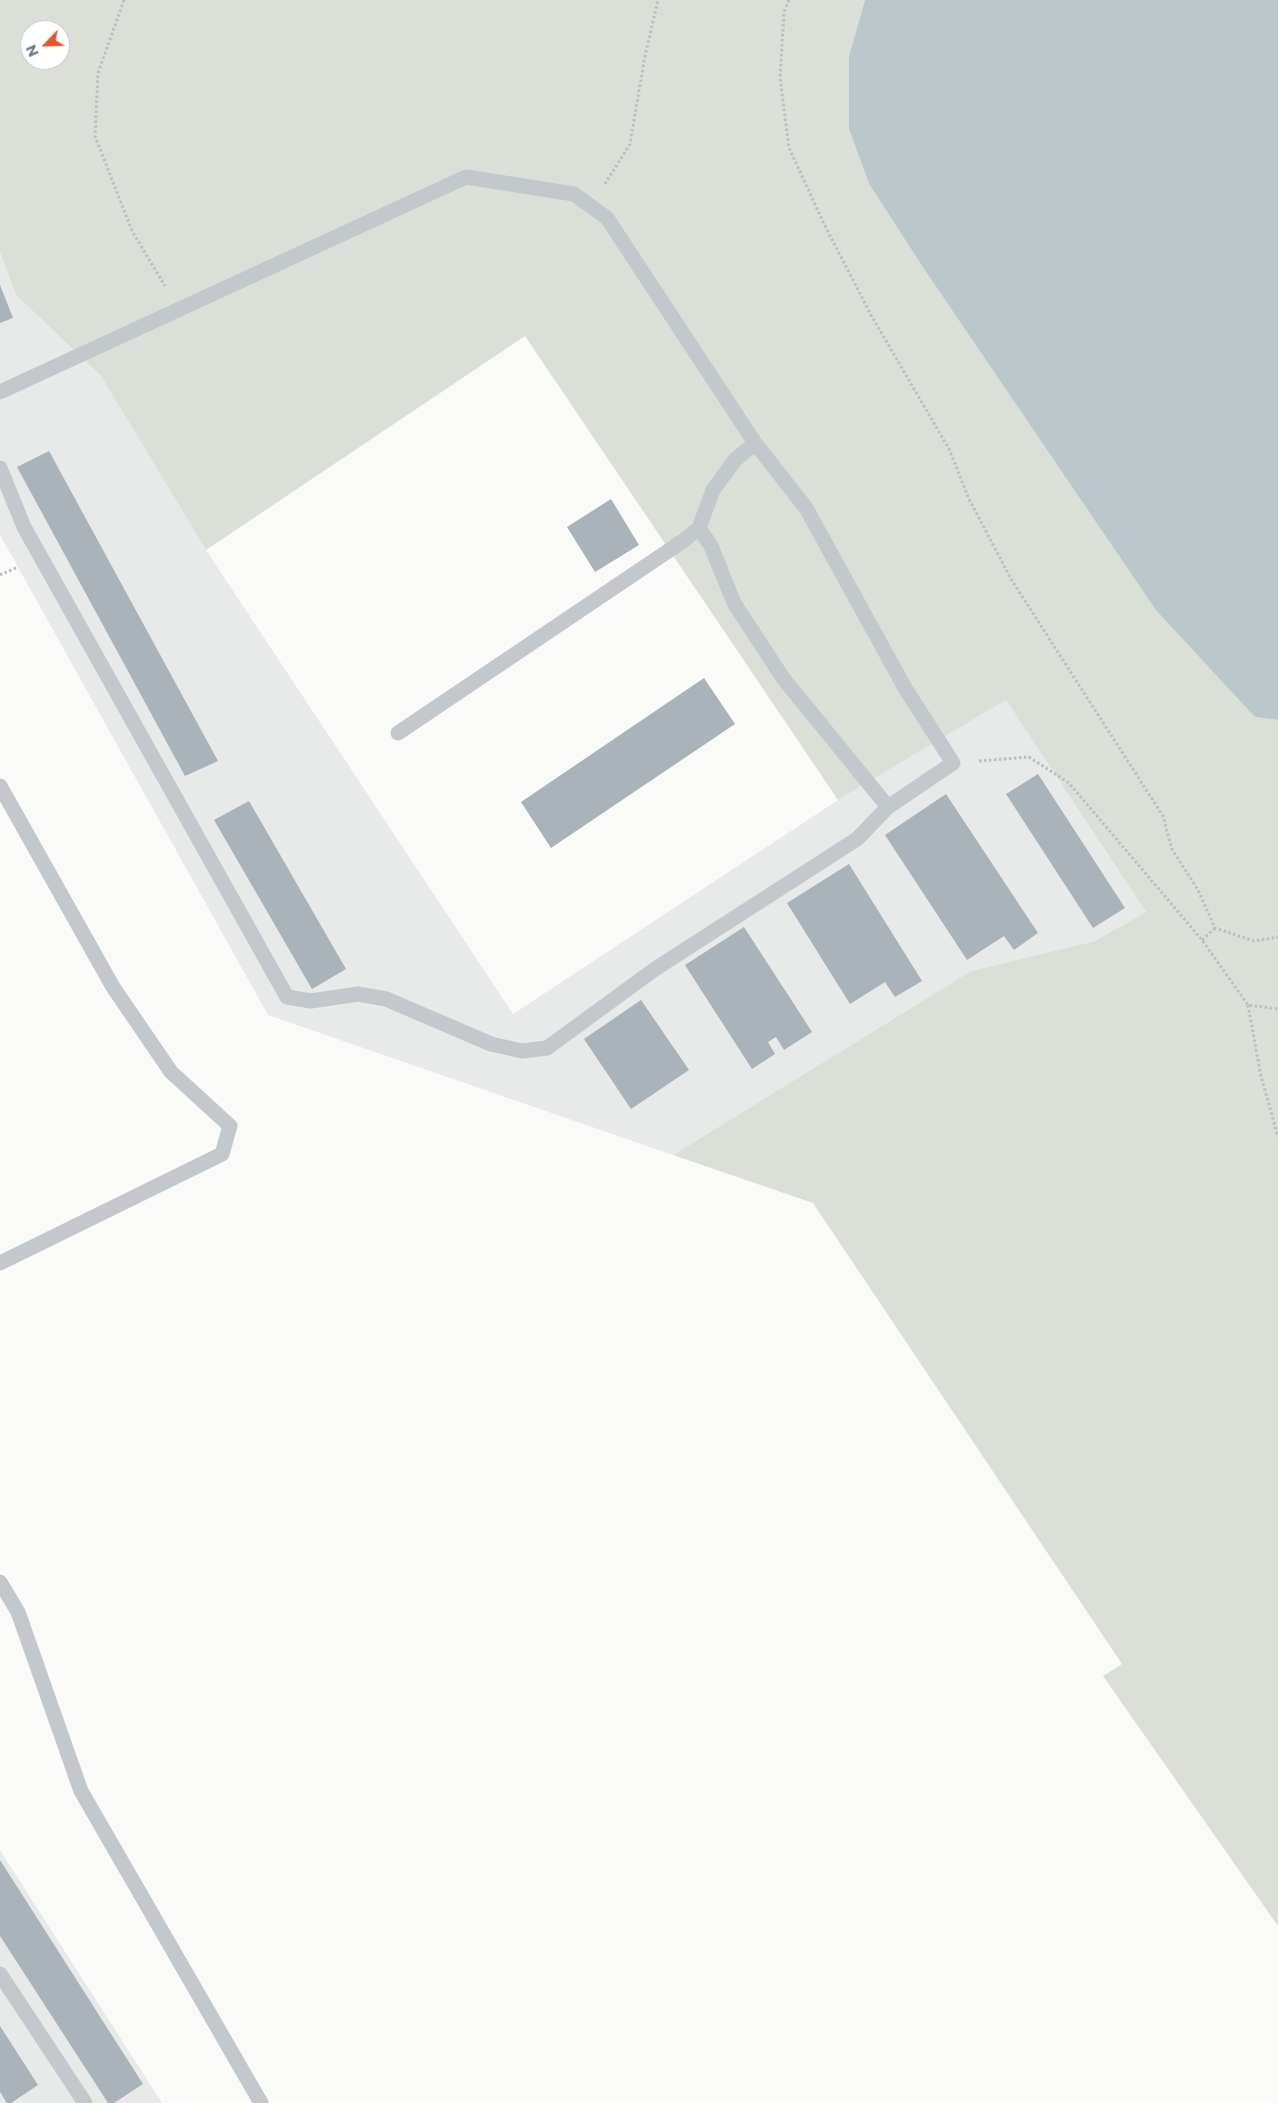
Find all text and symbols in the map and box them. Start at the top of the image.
north arrow [20,20,70,70]
text: N [22,42,43,60]

